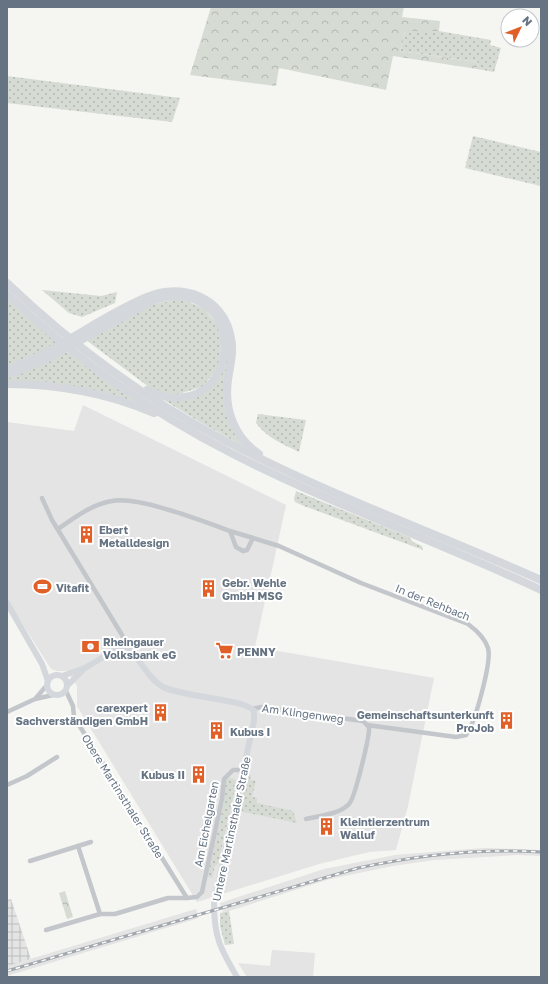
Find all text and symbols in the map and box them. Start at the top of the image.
north arrow [500,8,540,48]
text: N [520,13,535,28]
place label: Ebert Metalldesign [99,523,170,549]
building icon: Ebert Metalldesign [76,525,96,545]
place label: Gebr. Wehle GmbH MSG [222,576,287,602]
sports icon: Vitafit [33,577,53,597]
building icon: Gebr. Wehle GmbH MSG [199,578,219,598]
place label: Vitafit [56,581,90,594]
street label: In der Rehbach [394,581,472,623]
place label: Rheingauer Volksbank eG [103,635,176,661]
bank icon: Rheingauer Volksbank eG [80,637,100,657]
supermarket icon: PENNY [214,641,234,661]
place label: PENNY [237,645,276,658]
place label: carexpert Sachverständigen GmbH [15,701,149,727]
street label: Am Klingenweg [261,701,345,725]
building icon: carexpert Sachverständigen GmbH [151,703,171,723]
place label: Gemeinschaftsunterkunft ProJob [357,708,495,734]
building icon: Gemeinschaftsunterkunft ProJob [497,710,517,730]
building icon: Kubus I [207,721,227,741]
place label: Kubus I [230,725,270,738]
street label: Obere Martinsthaler Straße [80,732,166,860]
street label: Untere Martinsthaler Straße [209,756,253,902]
building icon: Kubus II [188,764,208,784]
place label: Kubus II [141,768,185,781]
street label: Am Eichelgarten [191,780,221,868]
place label: Kleintierzentrum Walluf [340,815,430,841]
building icon: Kleintierzentrum Walluf [317,817,337,837]

